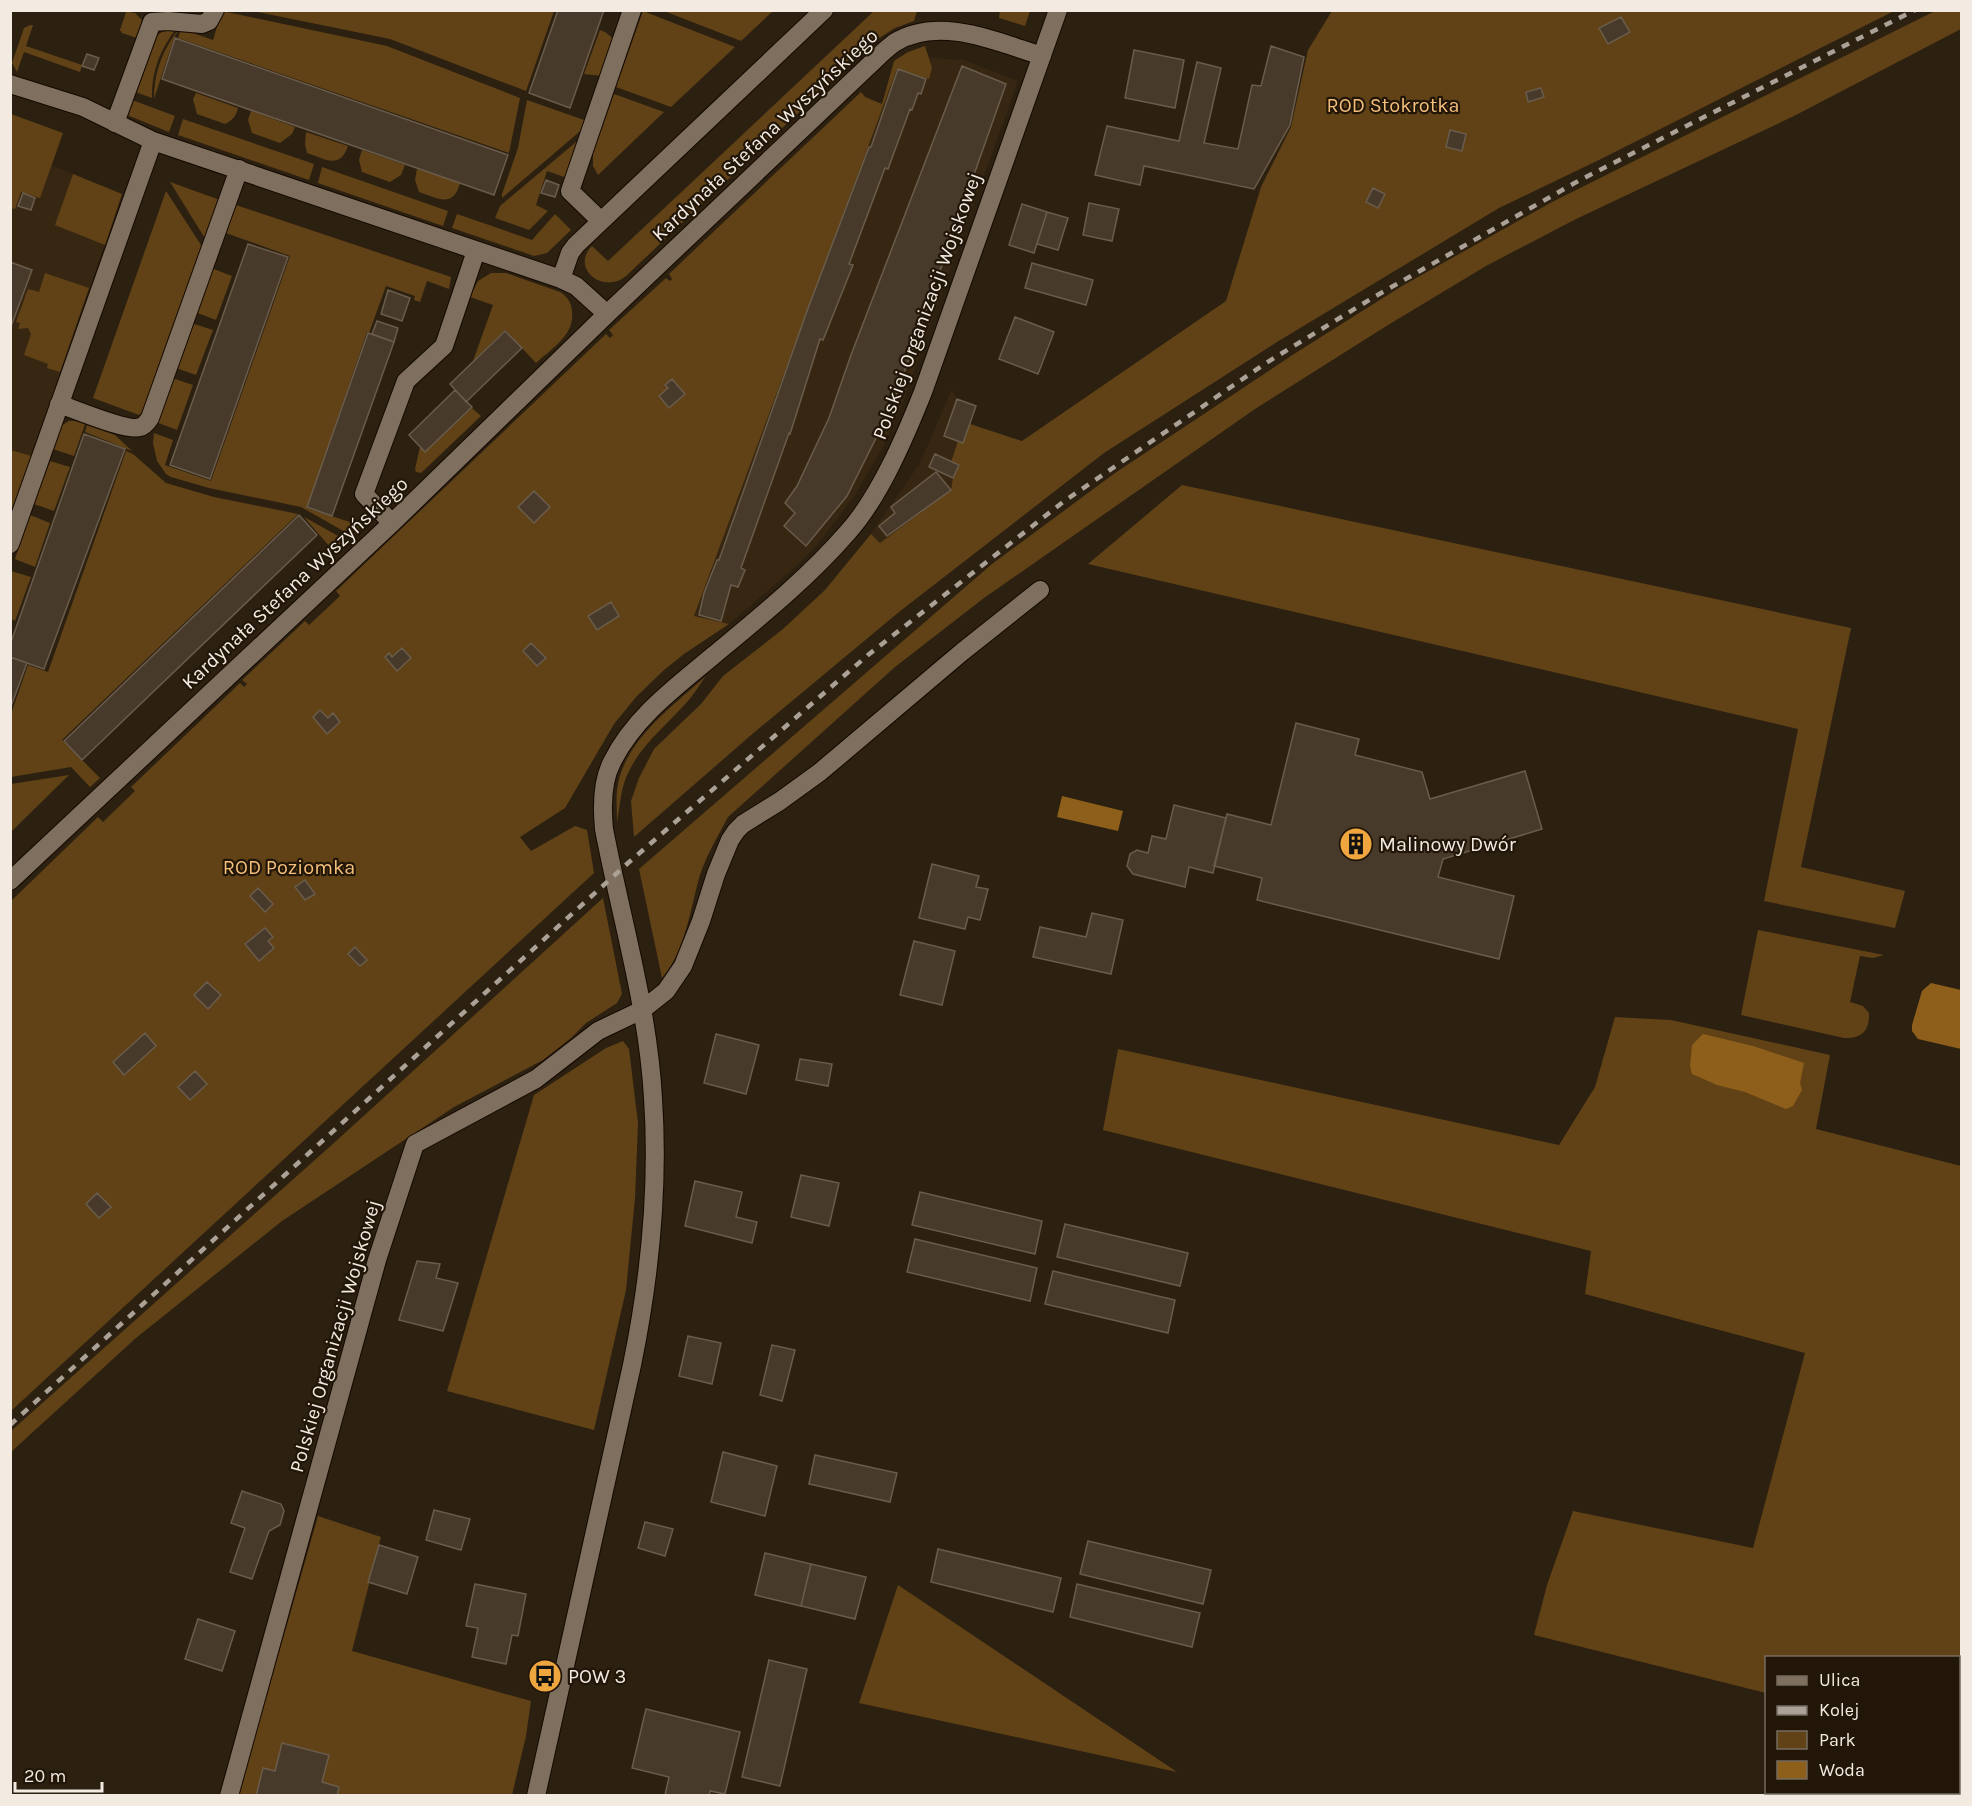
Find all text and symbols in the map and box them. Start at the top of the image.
street label: Kardynała Stefana Wyszyńskiego [647,24,883,246]
park label: ROD Stokrotka [1327,94,1459,117]
street label: Polskiej Organizacji Wojskowej [868,169,986,443]
street label: Kardynała Stefana Wyszyńskiego [177,472,413,694]
building icon: Malinowy Dwór [1338,826,1374,862]
place label: Malinowy Dwór [1379,833,1517,856]
park label: ROD Poziomka [223,856,355,879]
street label: Polskiej Organizacji Wojskowej [285,1197,385,1475]
legend [1765,1656,1960,1794]
bus stop icon: POW 3 [527,1658,563,1694]
place label: POW 3 [568,1665,626,1688]
text: Ulica [1819,1669,1860,1691]
text: Kolej [1819,1699,1860,1721]
text: Park [1819,1729,1856,1751]
scale bar [15,1755,102,1793]
text: Woda [1819,1759,1865,1781]
text: 20 m [24,1765,66,1787]

